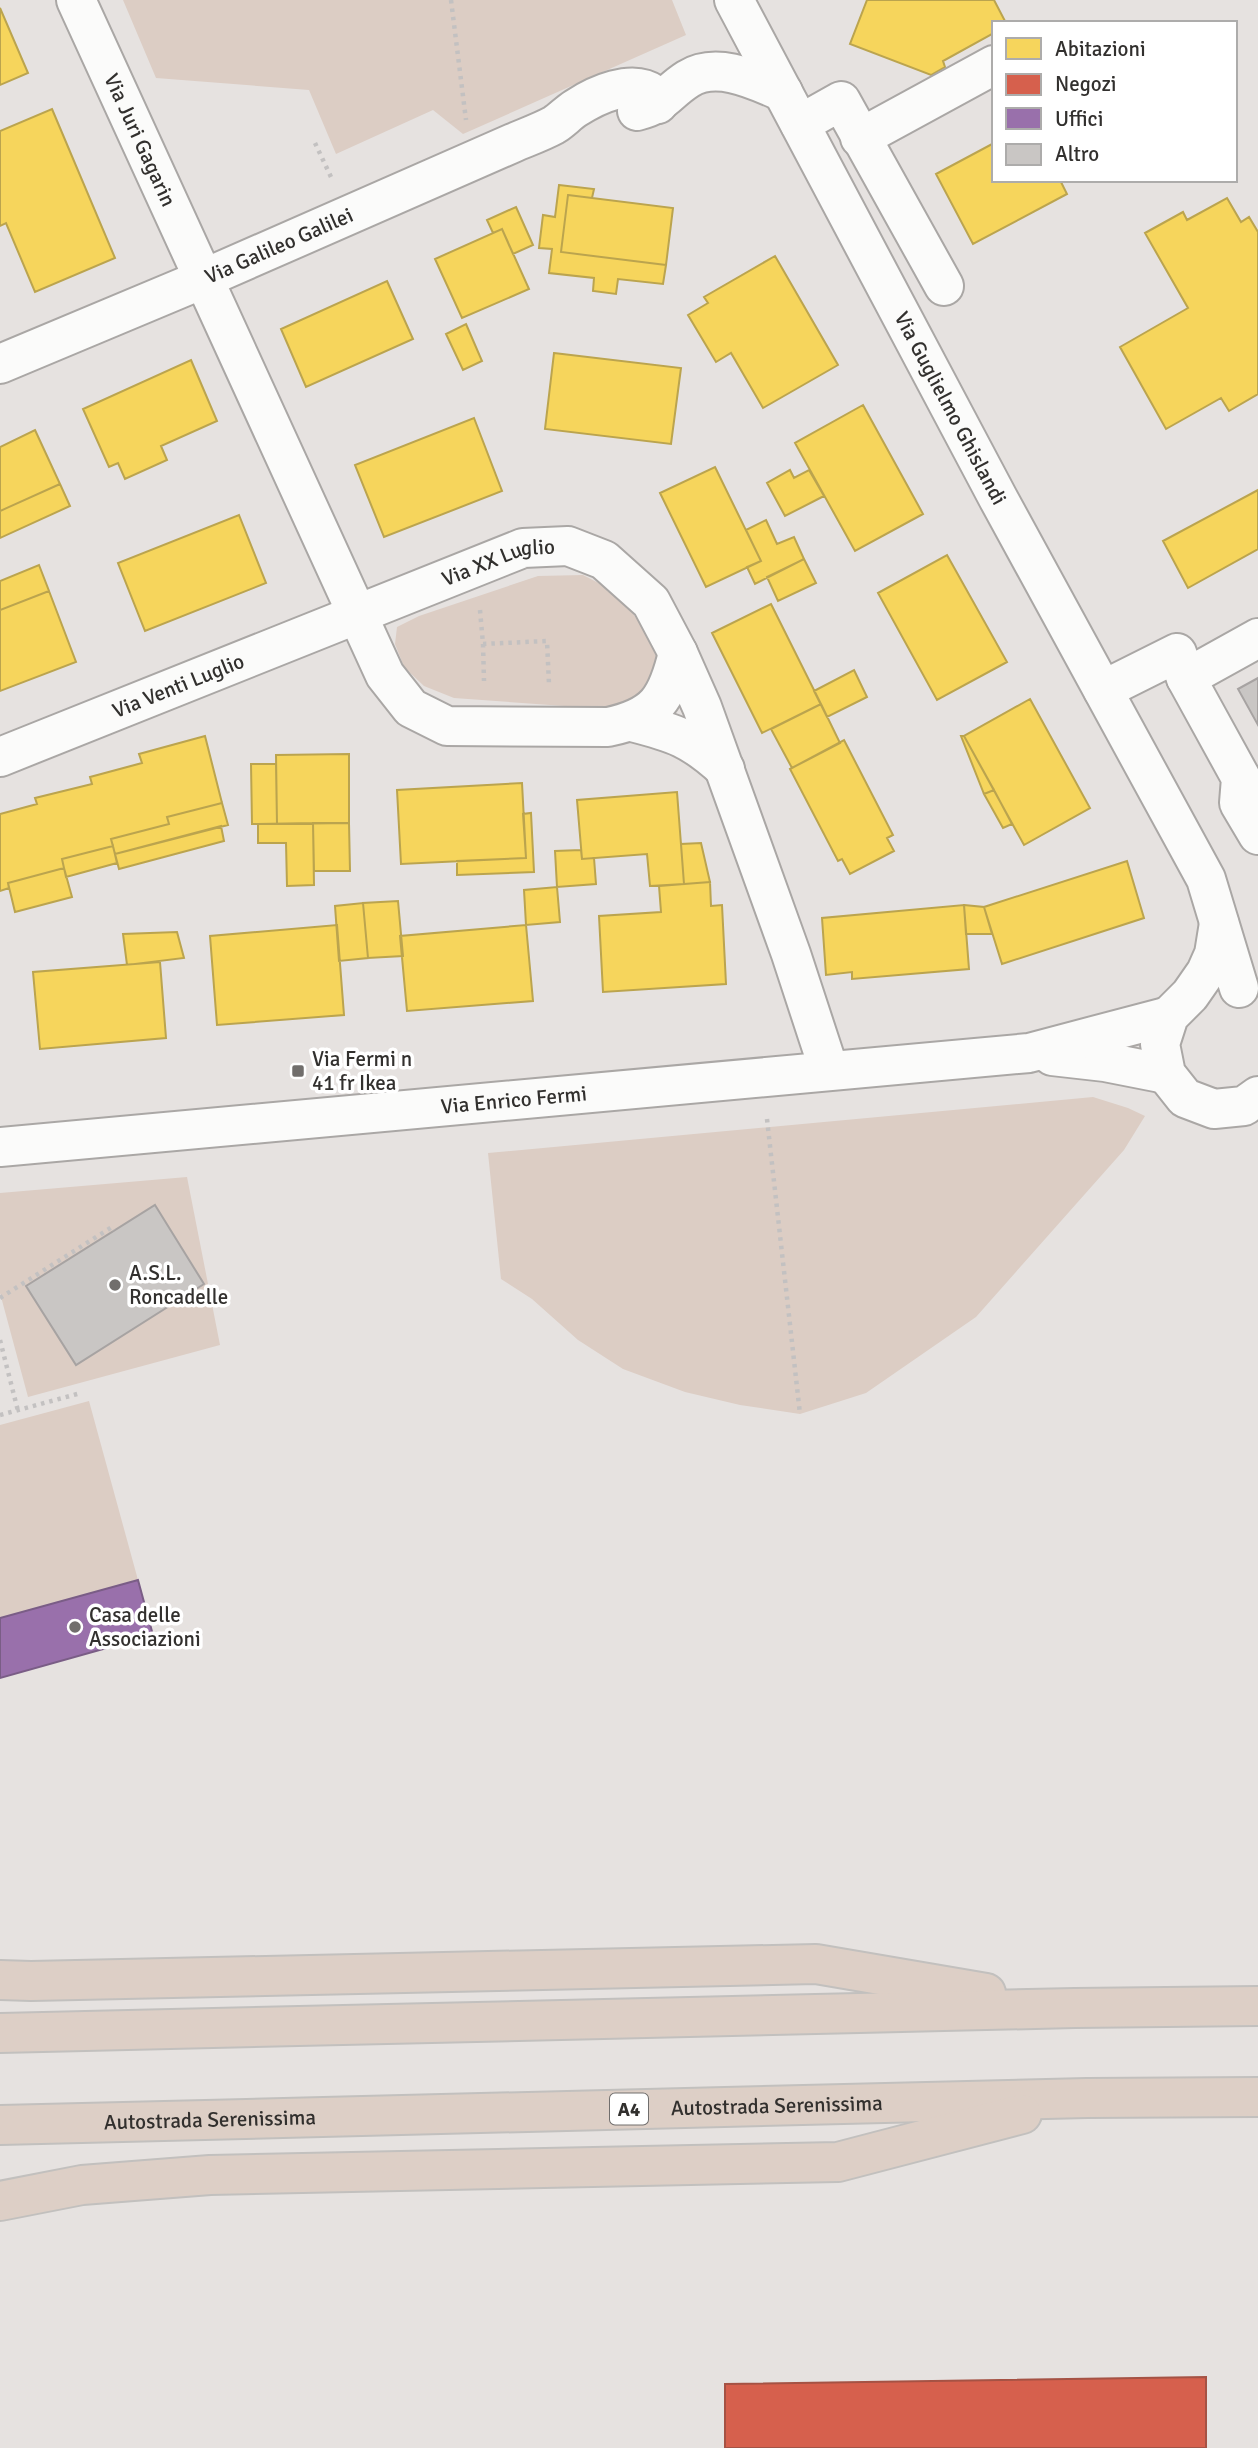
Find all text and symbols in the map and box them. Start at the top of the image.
legend [992,21,1237,182]
text: Abitazioni [1055,36,1146,62]
street label: Via Juri Gagarin [98,69,182,211]
text: Negozi [1055,71,1117,97]
text: Uffici [1055,106,1103,132]
text: Altro [1055,141,1099,167]
street label: Via Galileo Galilei [201,202,357,290]
street label: Via Guglielmo Ghislandi [889,307,1012,509]
street label: Via XX Luglio [438,534,555,592]
street label: Via Venti Luglio [109,648,248,724]
place label: Via Fermi n 41 fr Ikea [312,1046,412,1096]
marker: Via Fermi n 41 fr Ikea [290,1063,306,1079]
street label: Via Enrico Fermi [440,1080,588,1120]
place label: A.S.L. Roncadelle [129,1260,228,1310]
marker: A.S.L. Roncadelle [107,1277,123,1293]
place label: Casa delle Associazioni [89,1602,201,1652]
marker: Casa delle Associazioni [67,1619,83,1635]
street label: Autostrada Serenissima [670,2090,883,2121]
road number: A4 [610,2094,648,2124]
street label: Autostrada Serenissima [104,2104,316,2135]

